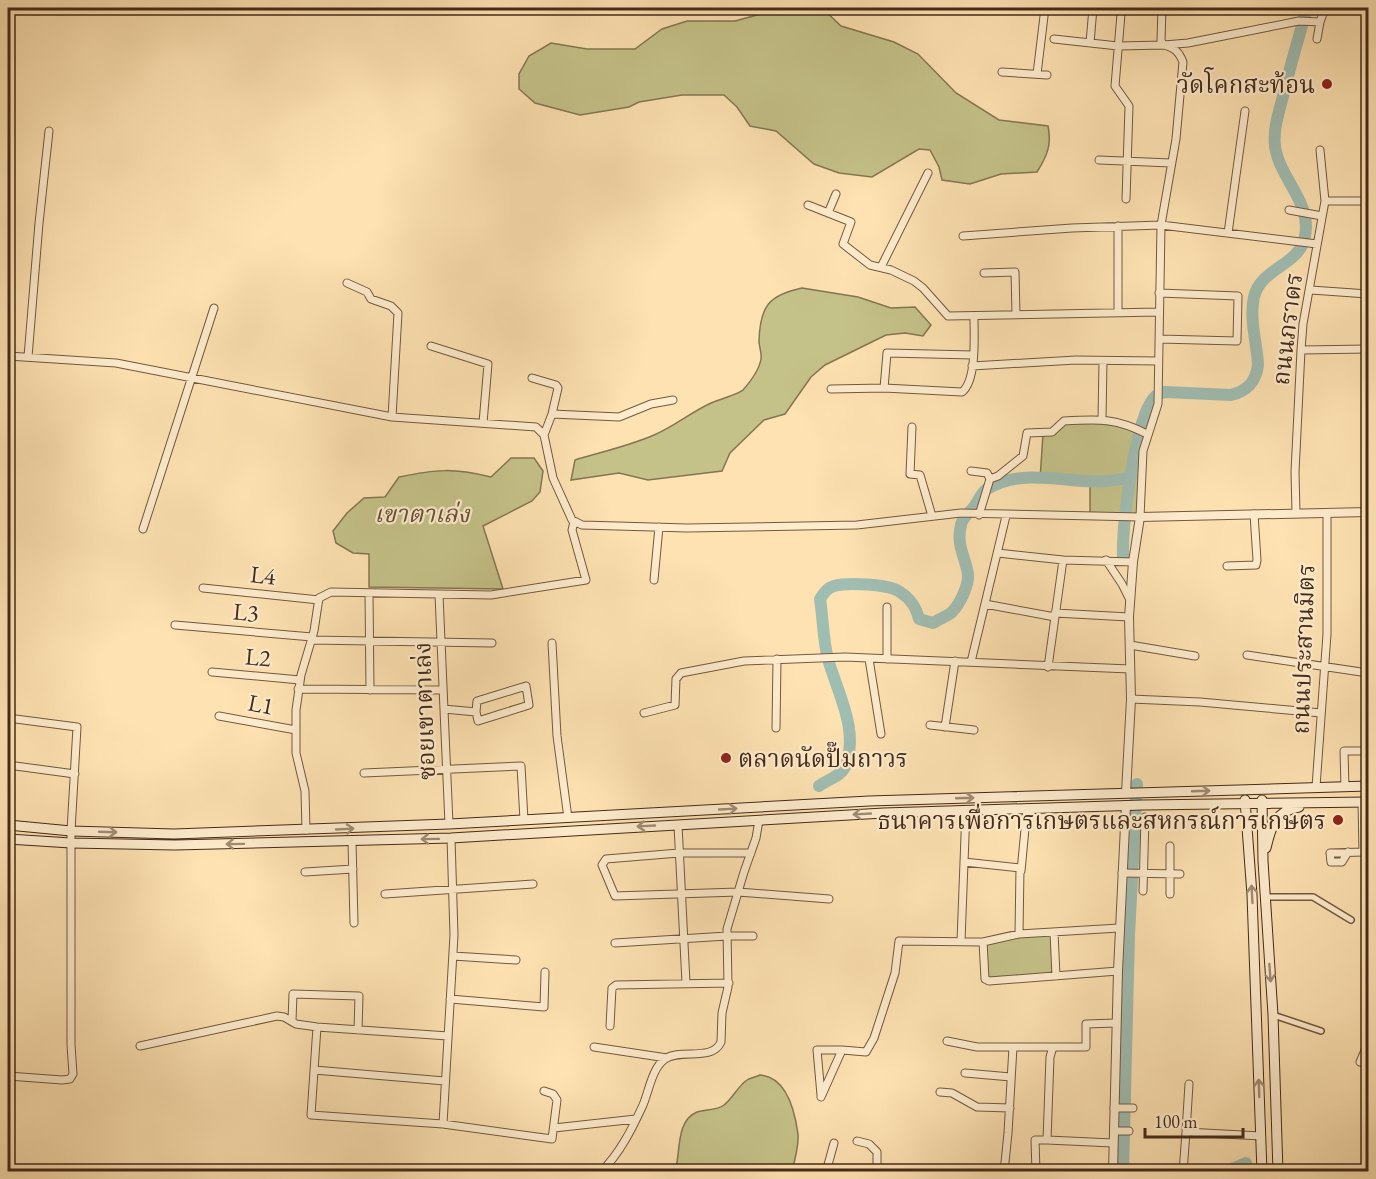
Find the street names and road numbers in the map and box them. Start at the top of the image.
street label: ถนนภราดร [1265,271,1309,387]
street label: L4 [249,558,278,592]
street label: ถนนประสานมิตร [1285,563,1321,735]
street label: L3 [232,595,260,629]
street label: L2 [244,640,273,674]
street label: ซอยเขาตาเล่ง [406,641,442,781]
street label: L1 [246,686,276,722]

